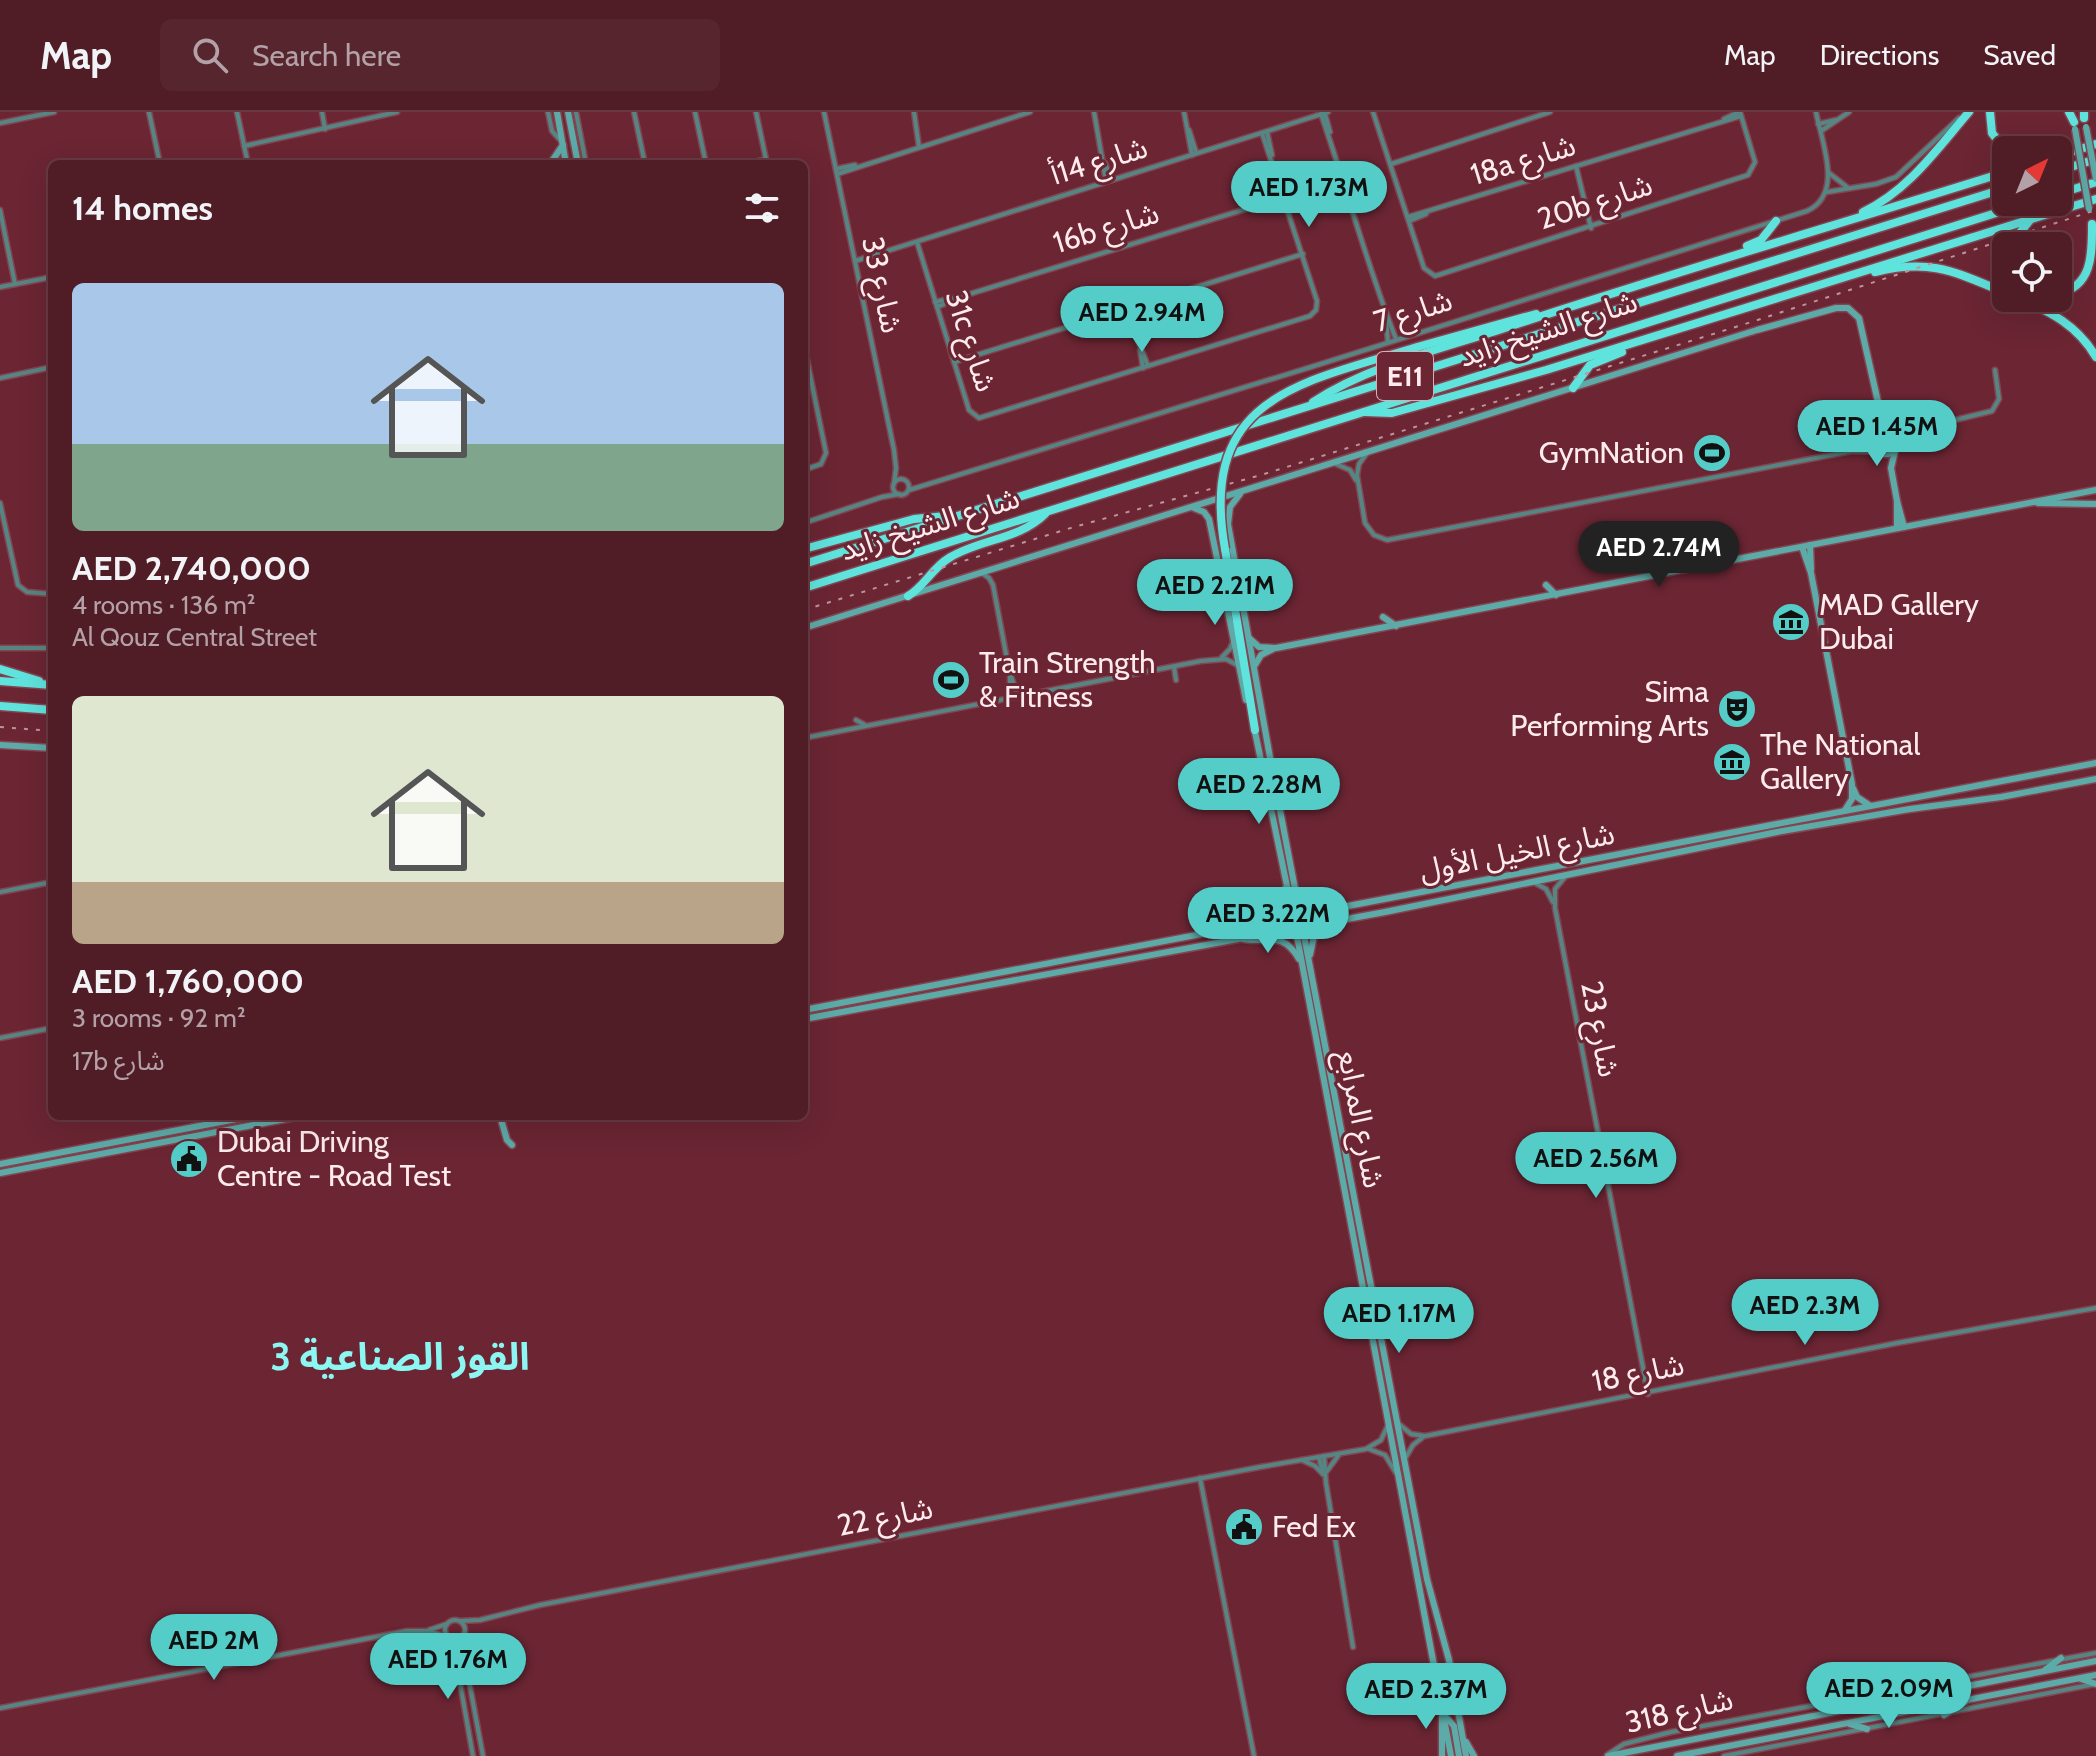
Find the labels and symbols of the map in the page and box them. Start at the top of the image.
street label: 18a شارع [1466,126,1581,197]
street label: شارع 14أ [1045,128,1153,197]
north arrow [1992,136,2072,216]
pin: AED 1.73M [1217,161,1401,229]
street label: 20b شارع [1533,166,1658,241]
street label: 16b شارع [1048,194,1164,265]
street label: شارع 33 [850,233,911,337]
street label: شارع 7 [1369,281,1458,344]
street label: شارع الشيخ زايد [1454,282,1643,379]
street label: 31c شارع [934,285,1005,398]
pin: AED 2.94M [1050,286,1234,354]
road number: E11 [1377,352,1433,400]
pin: AED 1.45M [1785,400,1969,468]
sports icon: GymNation [1691,432,1733,474]
place label: GymNation [1539,434,1684,471]
street label: شارع الشيخ زايد [836,479,1025,572]
pin: AED 2.74M [1567,521,1751,589]
pin: AED 2.21M [1123,559,1307,627]
place label: MAD Gallery Dubai [1819,586,1979,657]
museum icon: MAD Gallery Dubai [1770,601,1812,643]
place label: Train Strength & Fitness [979,644,1156,715]
sports icon: Train Strength & Fitness [930,659,972,701]
place label: Sima Performing Arts [1510,673,1710,744]
theatre icon: Sima Performing Arts [1716,688,1758,730]
place label: The National Gallery [1760,726,1920,797]
museum icon: The National Gallery [1711,741,1753,783]
pin: AED 2.28M [1167,758,1351,826]
street label: شارع الخيل الأول [1416,814,1618,892]
pin: AED 3.22M [1176,887,1360,955]
street label: شارع 23 [1569,978,1628,1081]
street label: شارع المرابع [1326,1047,1393,1192]
place label: Dubai Driving Centre - Road Test [217,1123,451,1194]
pin: AED 2.56M [1504,1132,1688,1200]
public building icon: Dubai Driving Centre - Road Test [168,1138,210,1180]
pin: AED 2.3M [1722,1279,1888,1347]
pin: AED 1.17M [1307,1287,1491,1355]
district label: القوز الصناعية 3 [270,1333,530,1380]
street label: شارع 18 [1589,1345,1688,1403]
street label: شارع 22 [834,1489,937,1548]
public building icon: Fed Ex [1223,1506,1265,1548]
place label: Fed Ex [1272,1508,1356,1545]
pin: AED 2M [149,1614,279,1682]
pin: AED 1.76M [356,1633,540,1701]
pin: AED 2.09M [1797,1662,1981,1730]
pin: AED 2.37M [1334,1663,1518,1731]
street label: شارع 318 [1621,1680,1737,1745]

